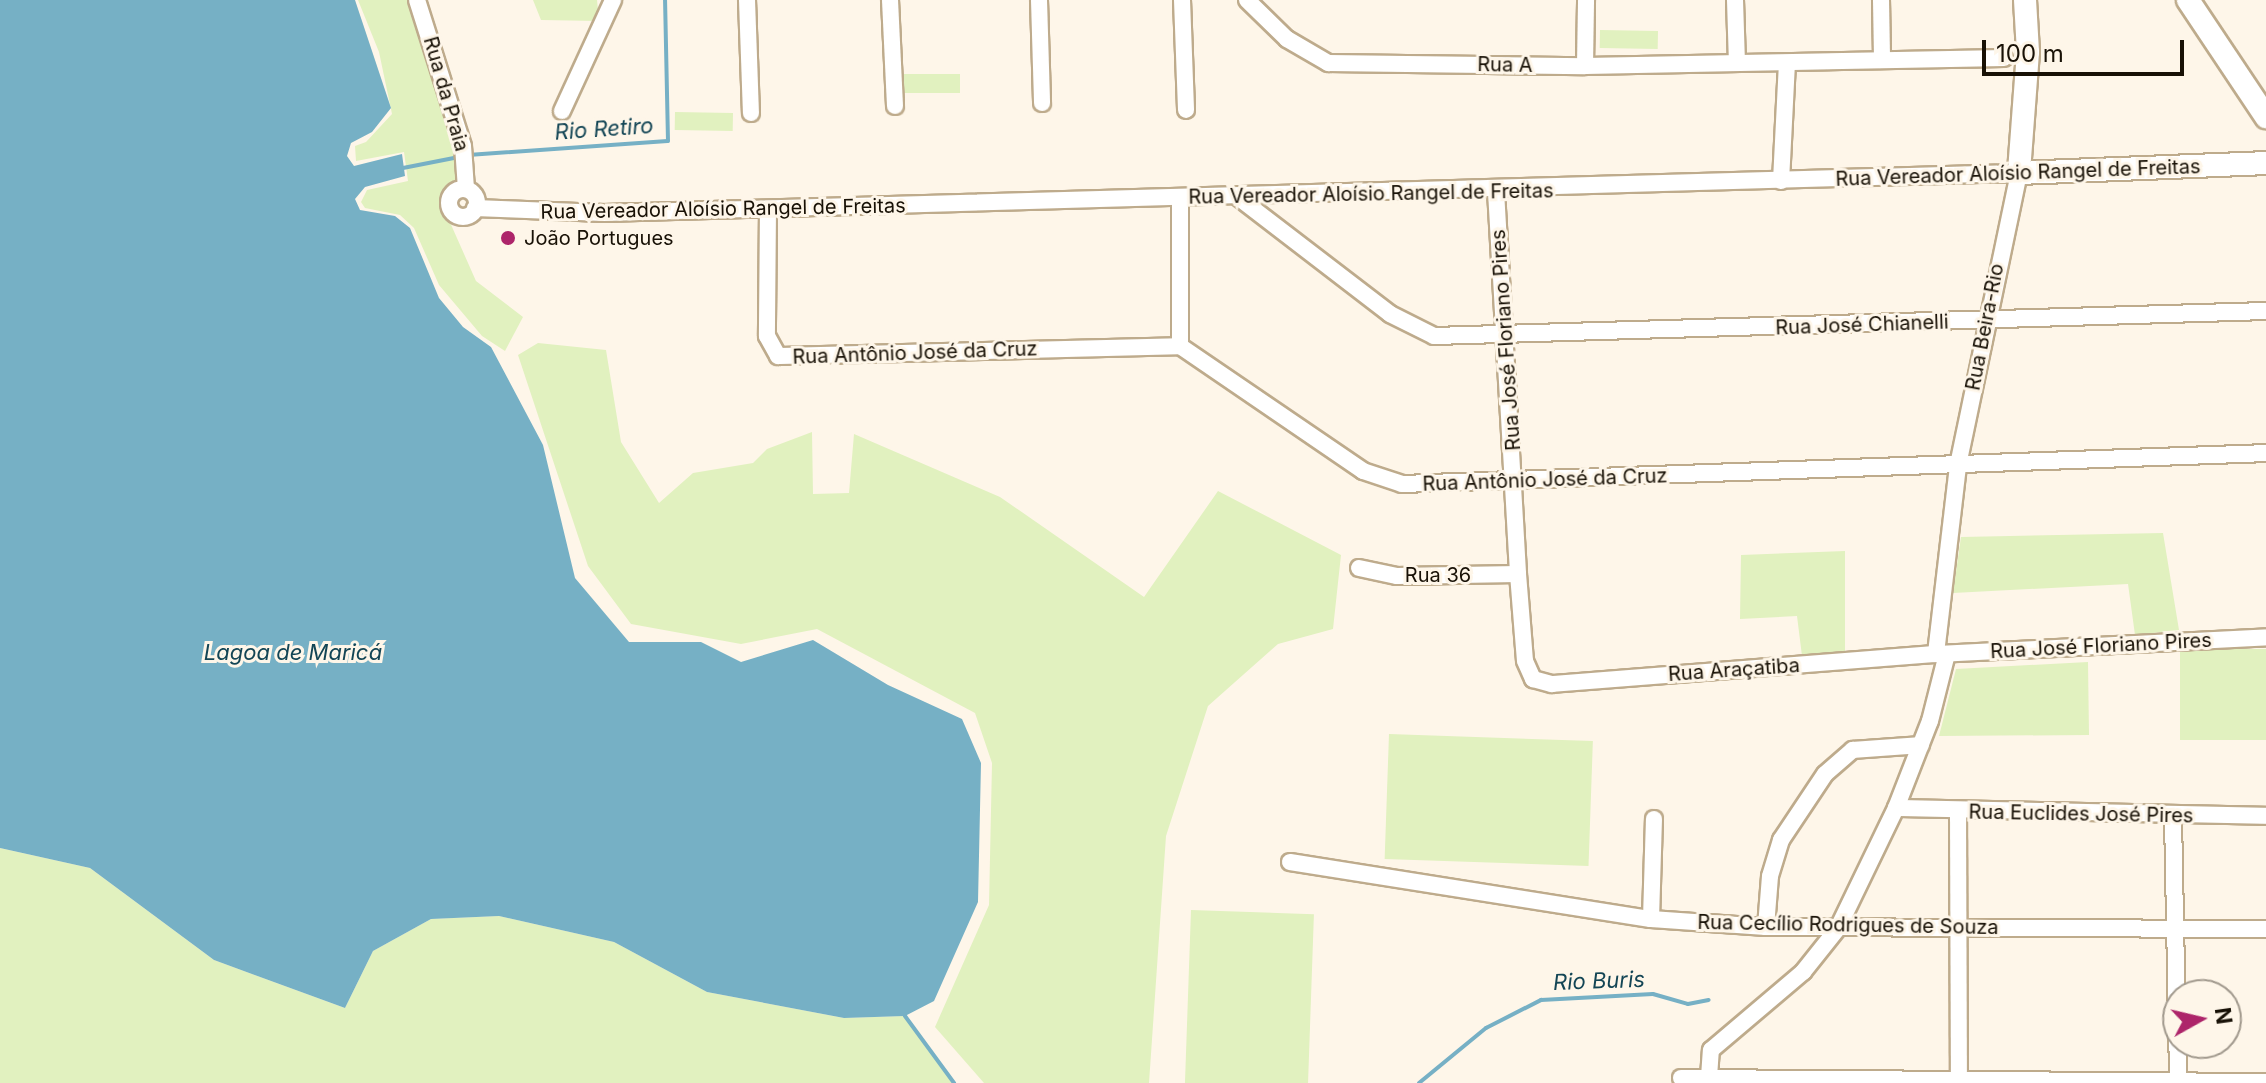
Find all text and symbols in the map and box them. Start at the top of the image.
scale bar [1986,24,2188,74]
street label: Rua da Praia [418,34,474,154]
text: 100 m [1996,39,2064,68]
street label: Rua A [1477,53,1533,77]
water label: Rio Retiro [554,112,654,146]
street label: Rua Vereador Aloísio Rangel de Freitas [1835,155,2201,191]
street label: Rua Vereador Aloísio Rangel de Freitas [1188,179,1554,209]
street label: Rua Vereador Aloísio Rangel de Freitas [540,194,906,224]
place label: João Portugues [524,226,674,250]
marker: João Portugues [499,229,517,247]
street label: Rua José Floriano Pires [1486,229,1526,451]
street label: Rua Beira-Rio [1961,261,2009,393]
street label: Rua José Chianelli [1775,310,1949,340]
street label: Rua Antônio José da Cruz [792,337,1038,369]
street label: Rua Antônio José da Cruz [1422,464,1668,496]
street label: Rua 36 [1405,563,1471,587]
street label: Rua José Floriano Pires [1990,628,2212,664]
water label: Lagoa de Maricá [204,640,382,666]
street label: Rua Araçatiba [1667,653,1801,687]
street label: Rua Euclides José Pires [1968,800,2194,828]
street label: Rua Cecílio Rodrigues de Souza [1697,910,1999,940]
water label: Rio Buris [1553,966,1645,996]
north arrow [2162,979,2242,1059]
text: N [2210,1006,2238,1026]

